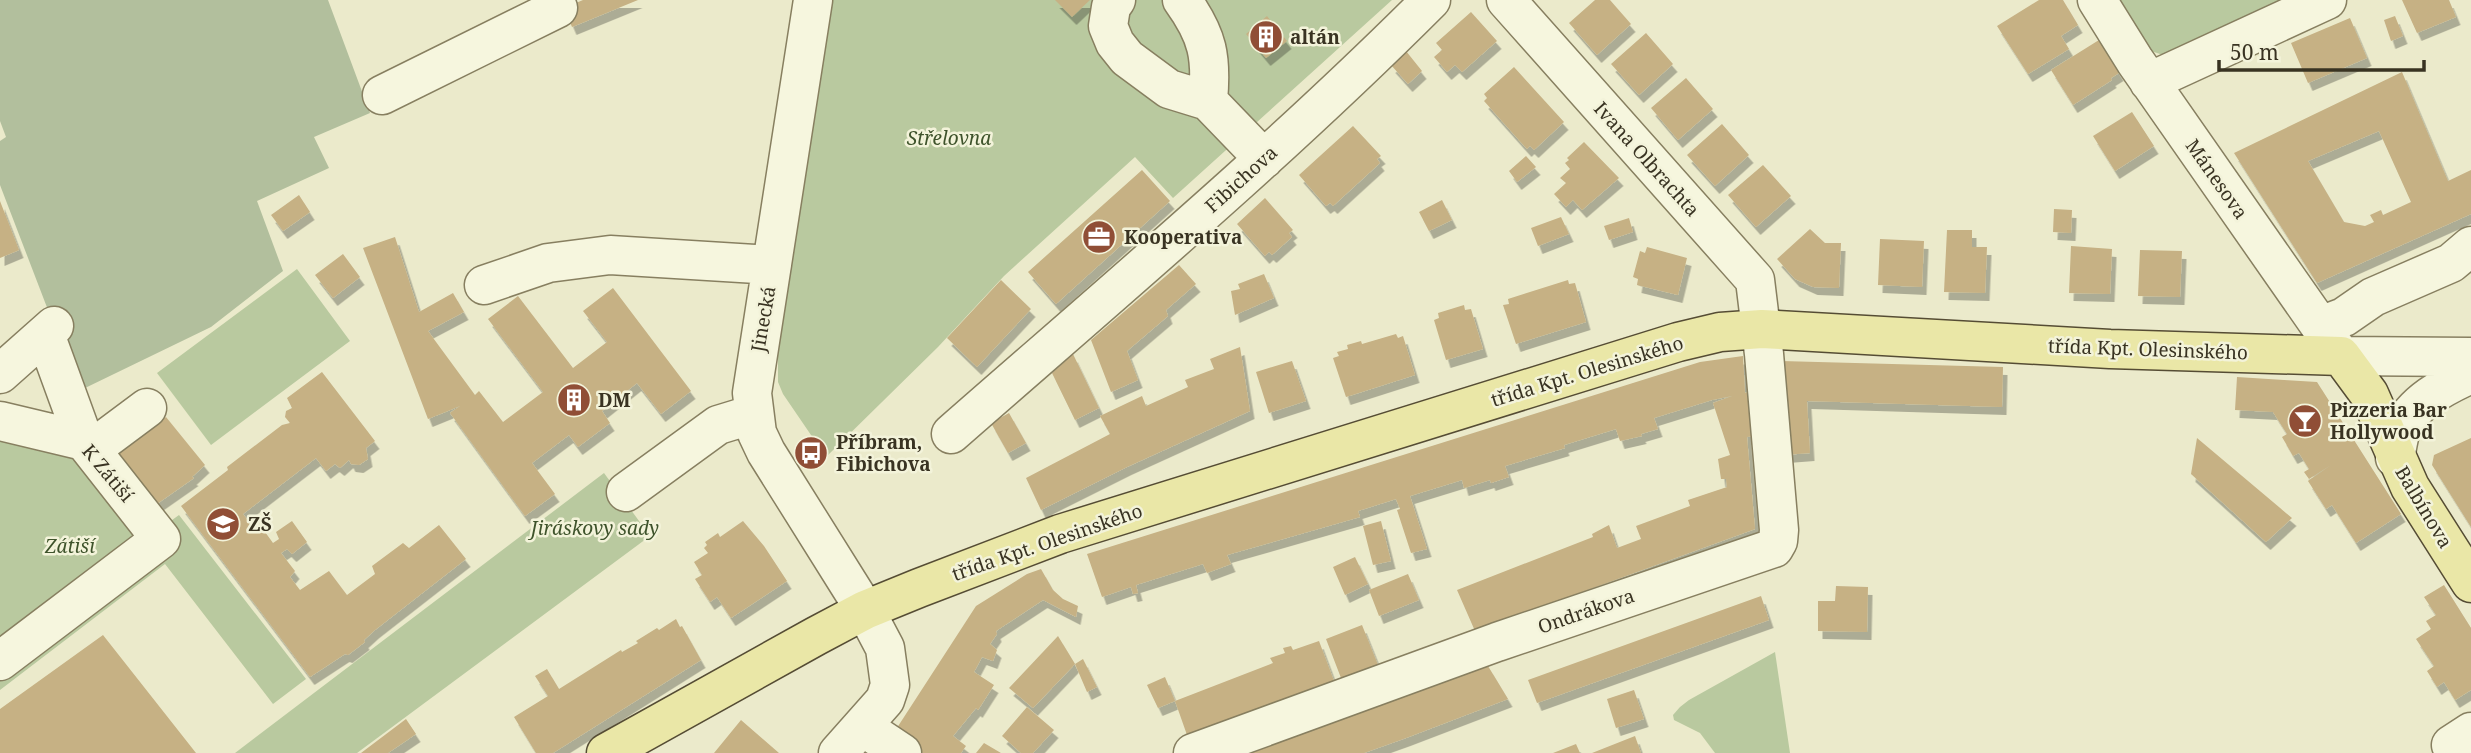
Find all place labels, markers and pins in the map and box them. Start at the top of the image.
building icon: altán [1247,18,1285,56]
place label: altán [1290,24,1340,50]
office icon: Kooperativa [1080,218,1118,256]
place label: Kooperativa [1124,224,1242,250]
building icon: DM [555,381,593,419]
place label: DM [598,387,631,413]
place label: Pizzeria Bar Hollywood [2330,397,2447,445]
bar icon: Pizzeria Bar Hollywood [2286,402,2324,440]
place label: Příbram, Fibichova [836,429,931,477]
bus stop icon: Příbram, Fibichova [792,434,830,472]
school or university icon: ZŠ [204,505,242,543]
place label: ZŠ [248,511,272,537]

